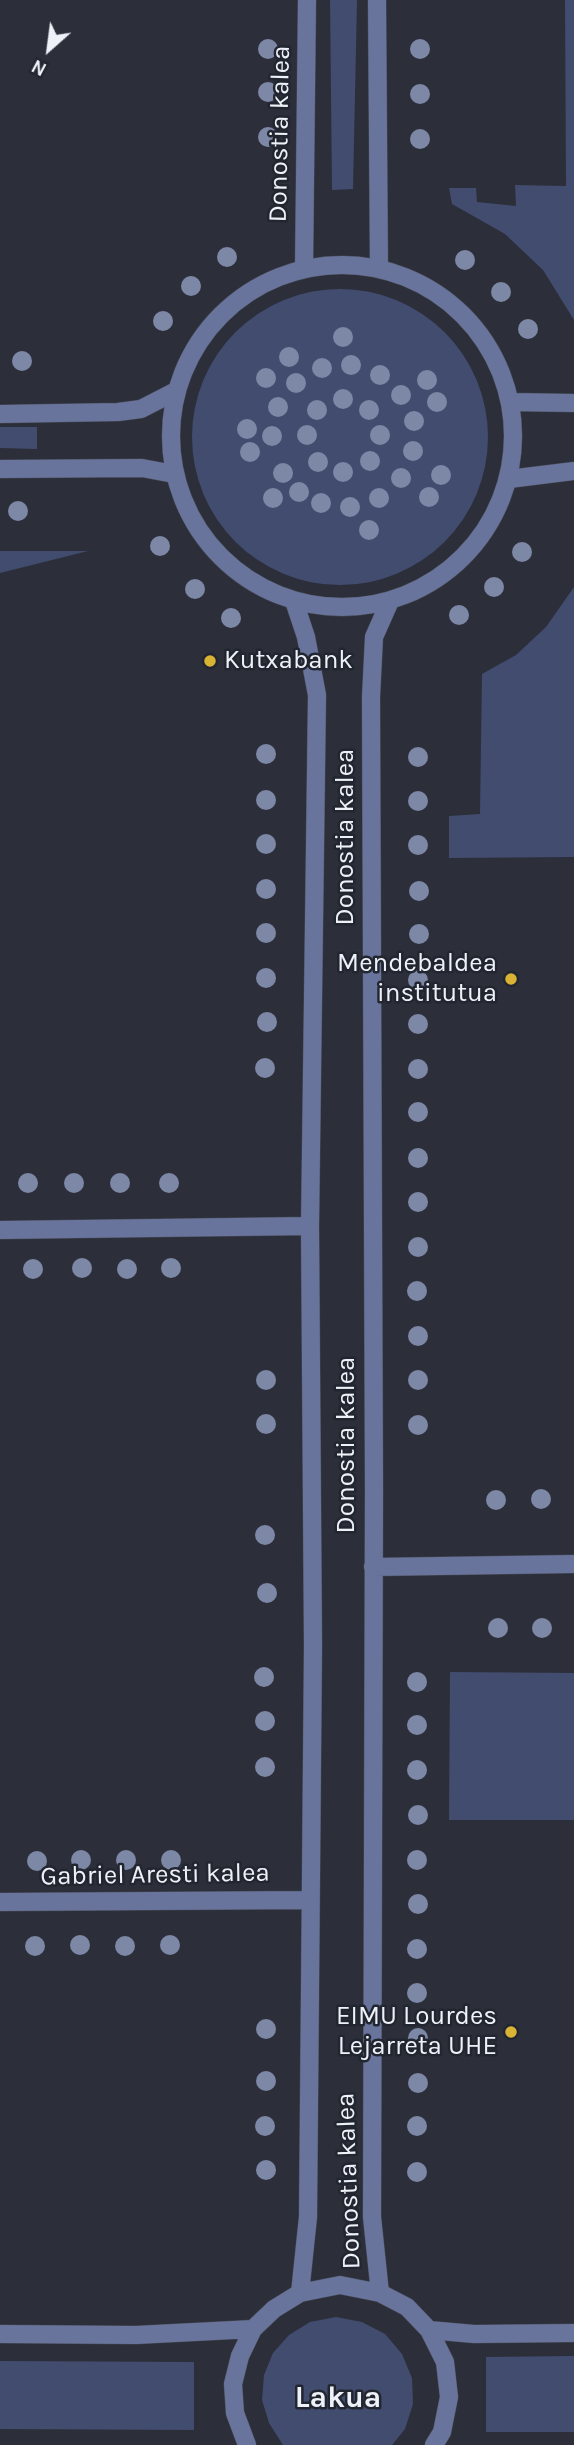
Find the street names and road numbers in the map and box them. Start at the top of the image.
street label: Donostia kalea [263,45,297,223]
street label: Donostia kalea [330,749,362,925]
street label: Donostia kalea [331,1357,363,1533]
street label: Gabriel Aresti kalea [40,1857,270,1893]
street label: Donostia kalea [330,2092,368,2270]

